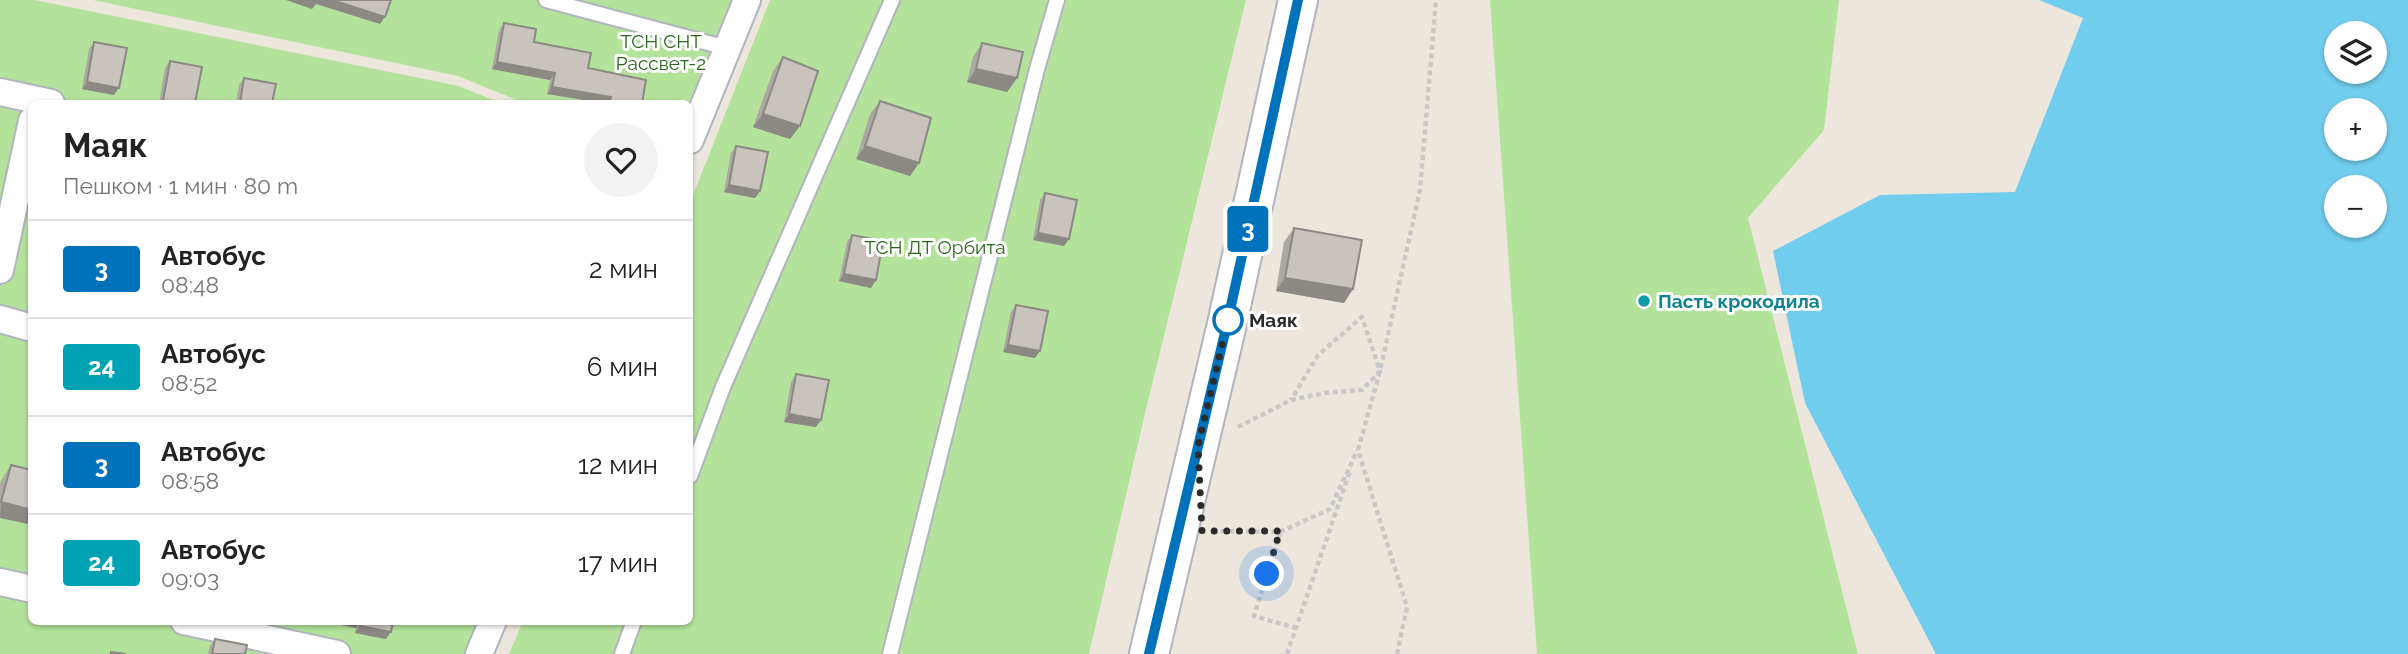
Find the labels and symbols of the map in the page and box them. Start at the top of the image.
park label: ТСН СНТ Рассвет-2 [616,30,706,74]
line badge: 3 [1225,206,1271,252]
park label: ТСН ДТ Орбита [864,236,1006,258]
place label: Пасть крокодила [1658,290,1820,312]
marker: Пасть крокодила [1636,293,1652,309]
marker: Маяк [1213,305,1243,335]
place label: Маяк [1249,309,1298,331]
your location [1249,556,1284,591]

